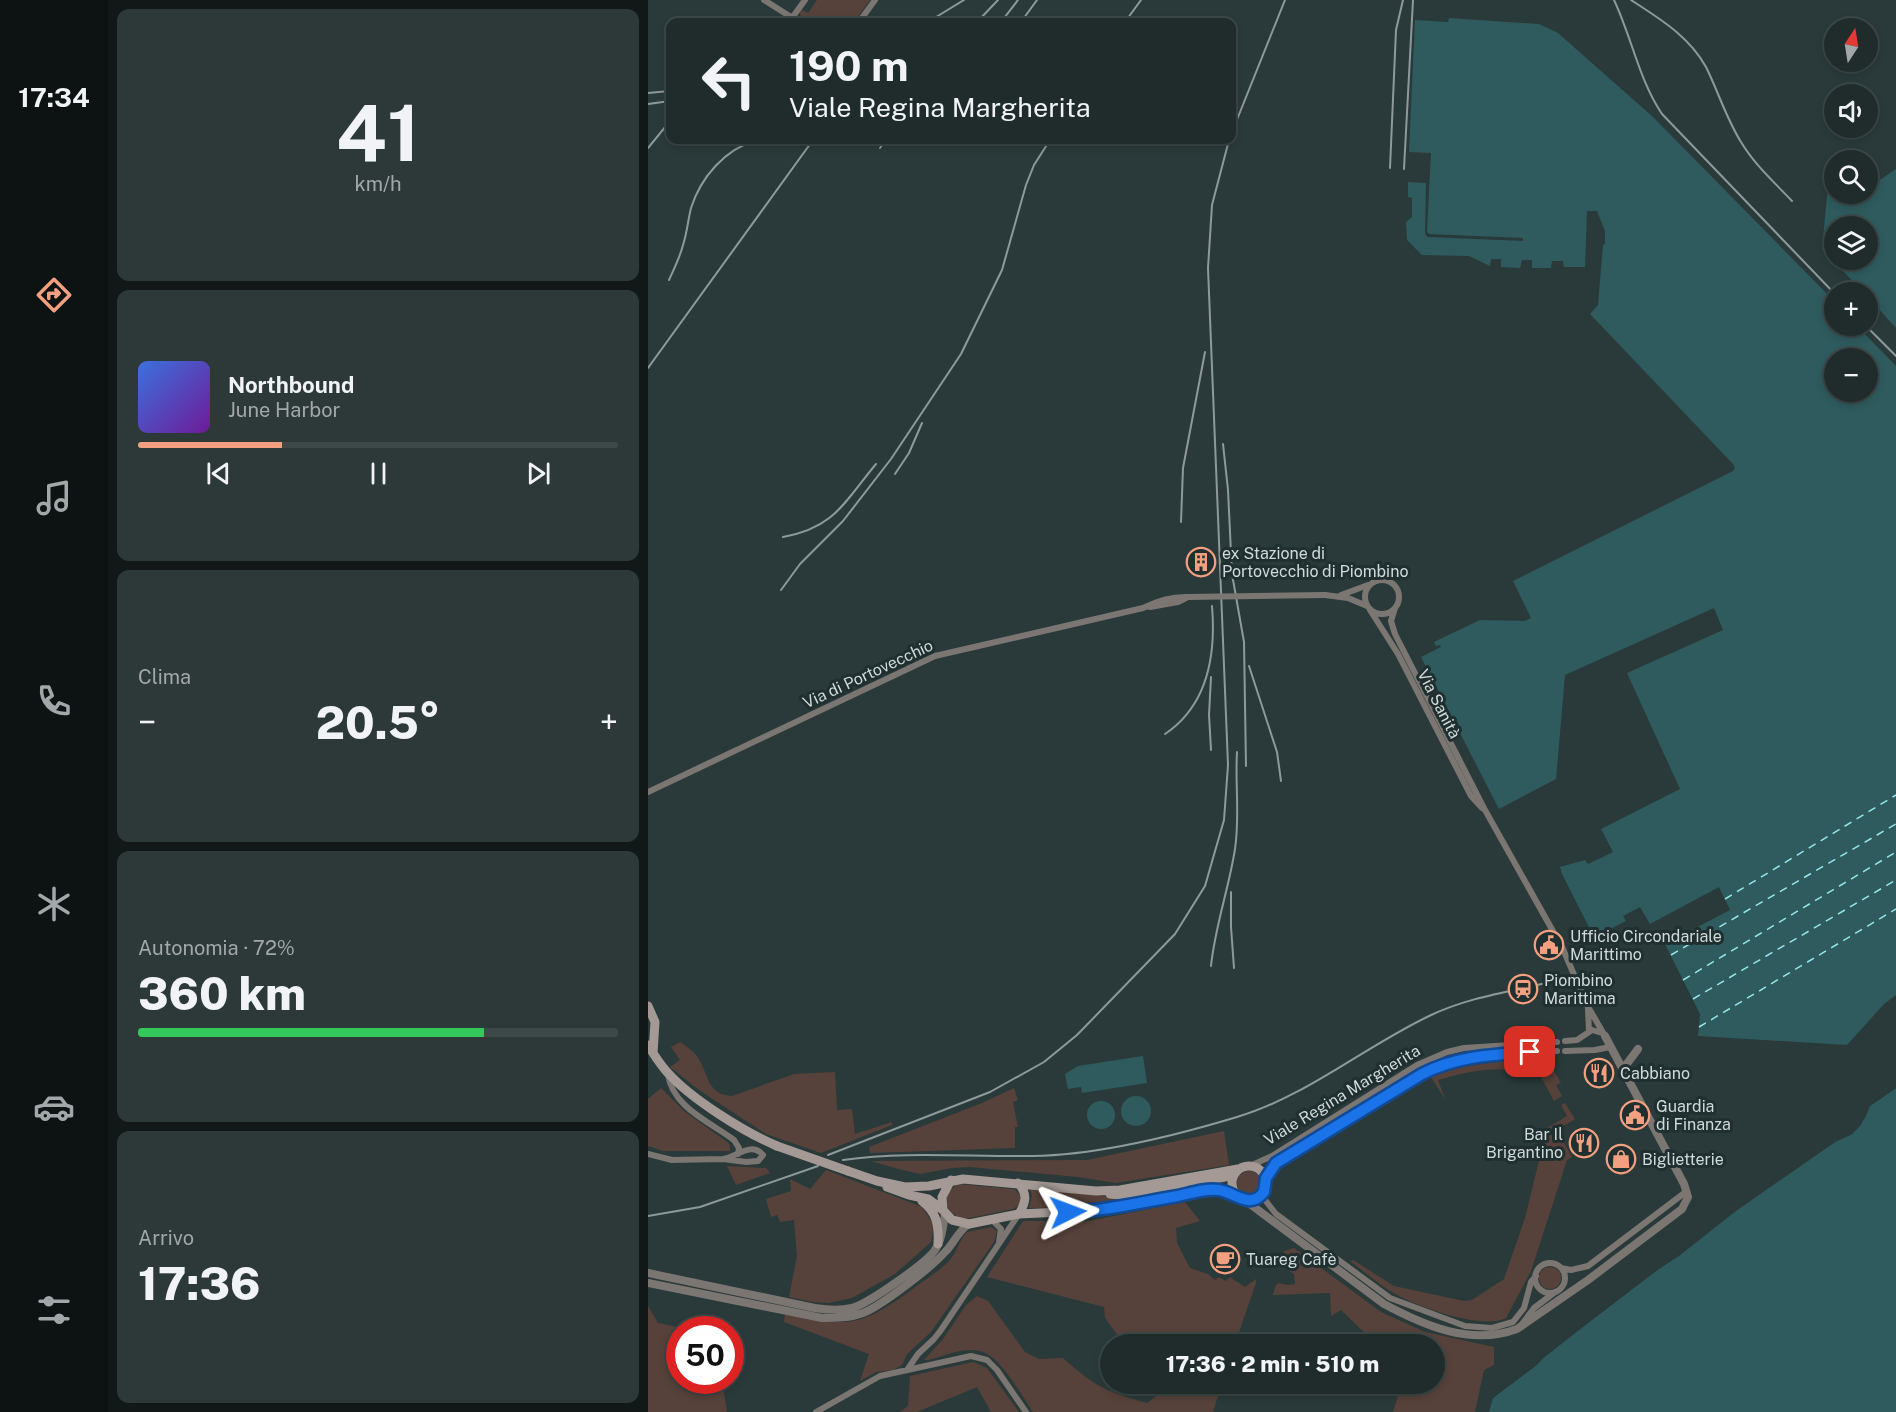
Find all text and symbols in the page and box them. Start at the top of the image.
north arrow [1824,18,1878,72]
map controls [1824,18,1878,402]
text: 190 m [789,41,909,90]
icon: left [690,42,768,120]
text: 17:34 [18,81,90,113]
button: sound [1824,84,1878,138]
text: 41 [336,87,420,179]
text: Viale Regina Margherita [789,91,1091,123]
button: search [1824,150,1878,204]
text: km/h [354,172,402,196]
button: layers [1824,216,1878,270]
icon: directions [33,274,75,316]
button: + [1824,282,1878,336]
button: − [1824,348,1878,402]
text: Northbound [228,372,354,398]
text: June Harbor [228,398,340,422]
icon: previous [202,457,235,490]
icon: pause [362,457,395,490]
icon: next [522,457,555,490]
icon: music [33,477,75,519]
place label: ex Stazione di Portovecchio di Piombino [1222,544,1408,581]
building icon: ex Stazione di Portovecchio di Piombino [1185,546,1217,578]
street label: Via di Portovecchio [800,636,936,712]
text: Clima [138,665,191,689]
street label: Via Sanità [1413,666,1465,742]
icon: phone [33,680,75,722]
text: 20.5° [316,696,440,749]
text: − [138,703,156,741]
text: + [600,703,618,741]
icon: climate [33,883,75,925]
place label: Ufficio Circondariale Marittimo [1570,927,1722,964]
public building icon: Ufficio Circondariale Marittimo [1533,929,1565,961]
text: Autonomia · 72% [138,936,295,960]
text: 360 km [138,967,306,1020]
place label: Piombino Marittima [1544,971,1616,1008]
station icon: Piombino Marittima [1507,973,1539,1005]
pin [1504,1026,1555,1077]
icon: arrive [1513,1035,1546,1068]
street label: Viale Regina Margherita [1260,1041,1424,1149]
restaurant icon: Cabbiano [1583,1057,1615,1089]
place label: Cabbiano [1620,1064,1690,1083]
icon: car [33,1086,75,1128]
place label: Guardia di Finanza [1656,1097,1731,1134]
public building icon: Guardia di Finanza [1619,1099,1651,1131]
place label: Bar Il Brigantino [1486,1125,1563,1162]
restaurant icon: Bar Il Brigantino [1568,1127,1600,1159]
shop icon: Biglietterie [1605,1143,1637,1175]
place label: Biglietterie [1642,1150,1724,1169]
position arrow [1036,1180,1100,1244]
text: Arrivo [138,1226,194,1250]
cafe icon: Tuareg Cafè [1209,1243,1241,1275]
place label: Tuareg Cafè [1246,1250,1337,1269]
text: 17:36 [138,1257,261,1310]
icon: filters [33,1289,75,1331]
speed limit sign: 50 [666,1316,744,1394]
text: 17:36 · 2 min · 510 m [1166,1351,1379,1377]

